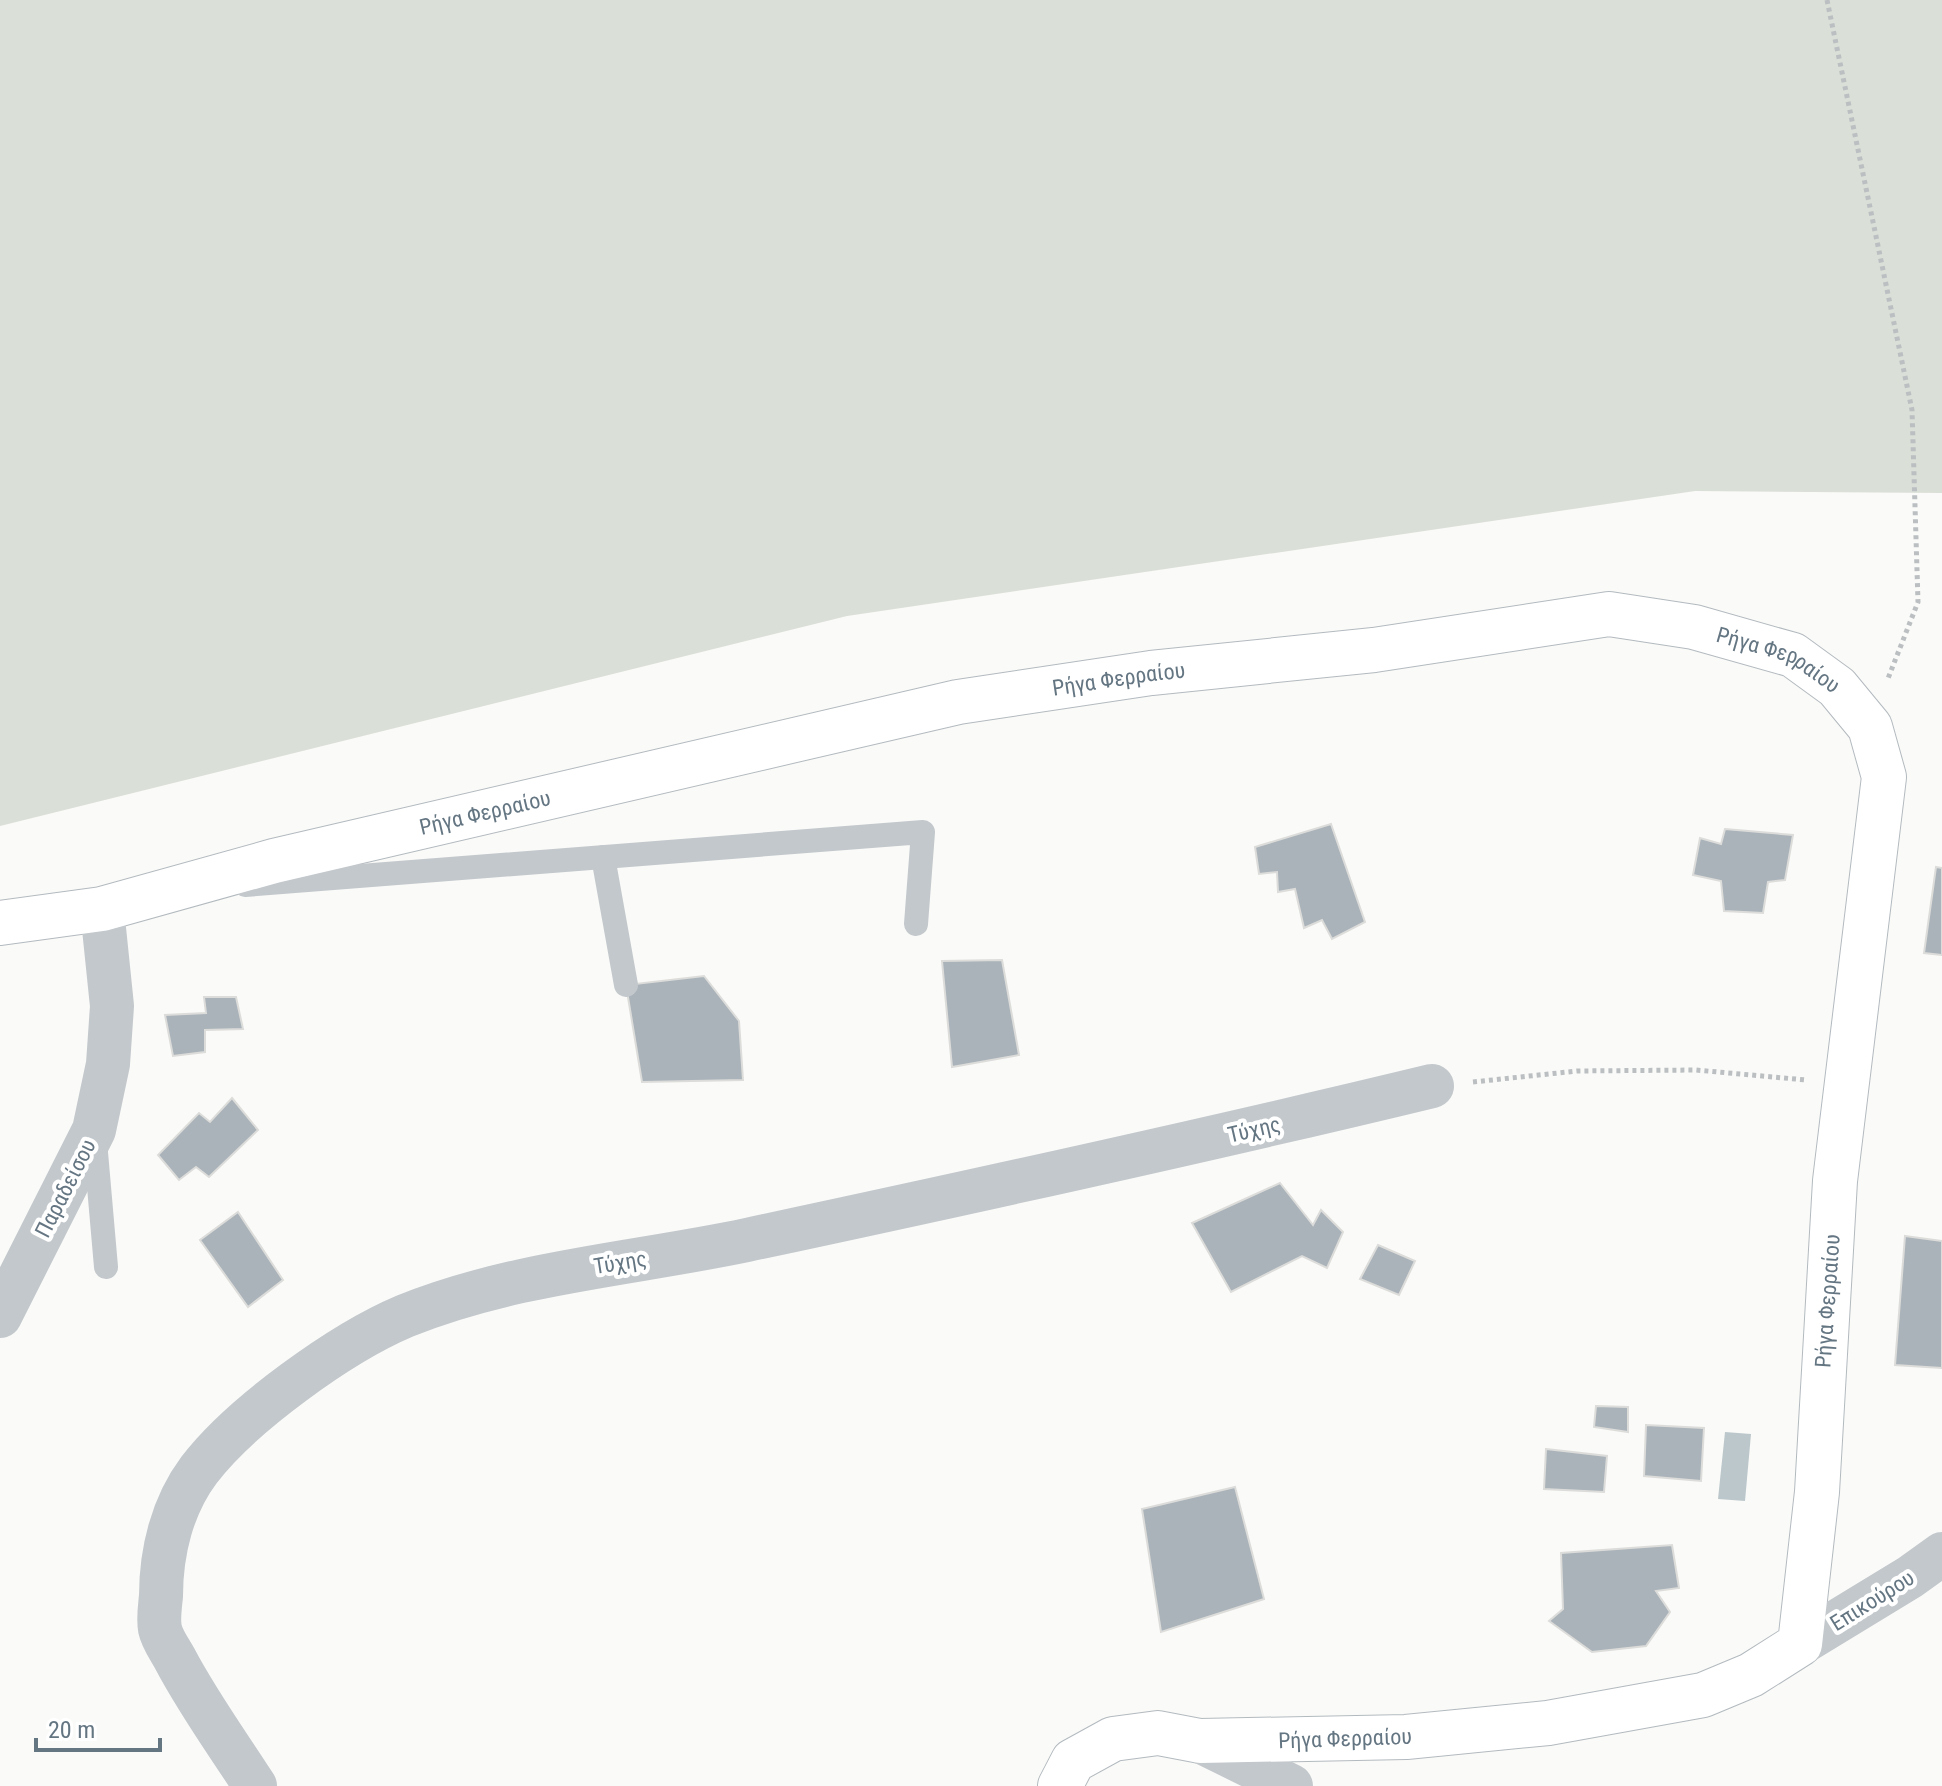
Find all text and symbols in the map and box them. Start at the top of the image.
street label: Ρήγα Φερραίου [1714,622,1845,698]
street label: Ρήγα Φερραίου [1050,658,1186,701]
street label: Ρήγα Φερραίου [417,785,553,840]
street label: Τύχης [1225,1111,1283,1148]
street label: Παραδείσου [30,1135,101,1242]
street label: Ρήγα Φερραίου [1810,1233,1845,1369]
street label: Τύχης [592,1246,648,1279]
street label: Επικούρου [1826,1565,1919,1636]
scale bar [36,1702,160,1752]
text: 20 m [48,1716,95,1744]
street label: Ρήγα Φερραίου [1278,1724,1412,1753]

